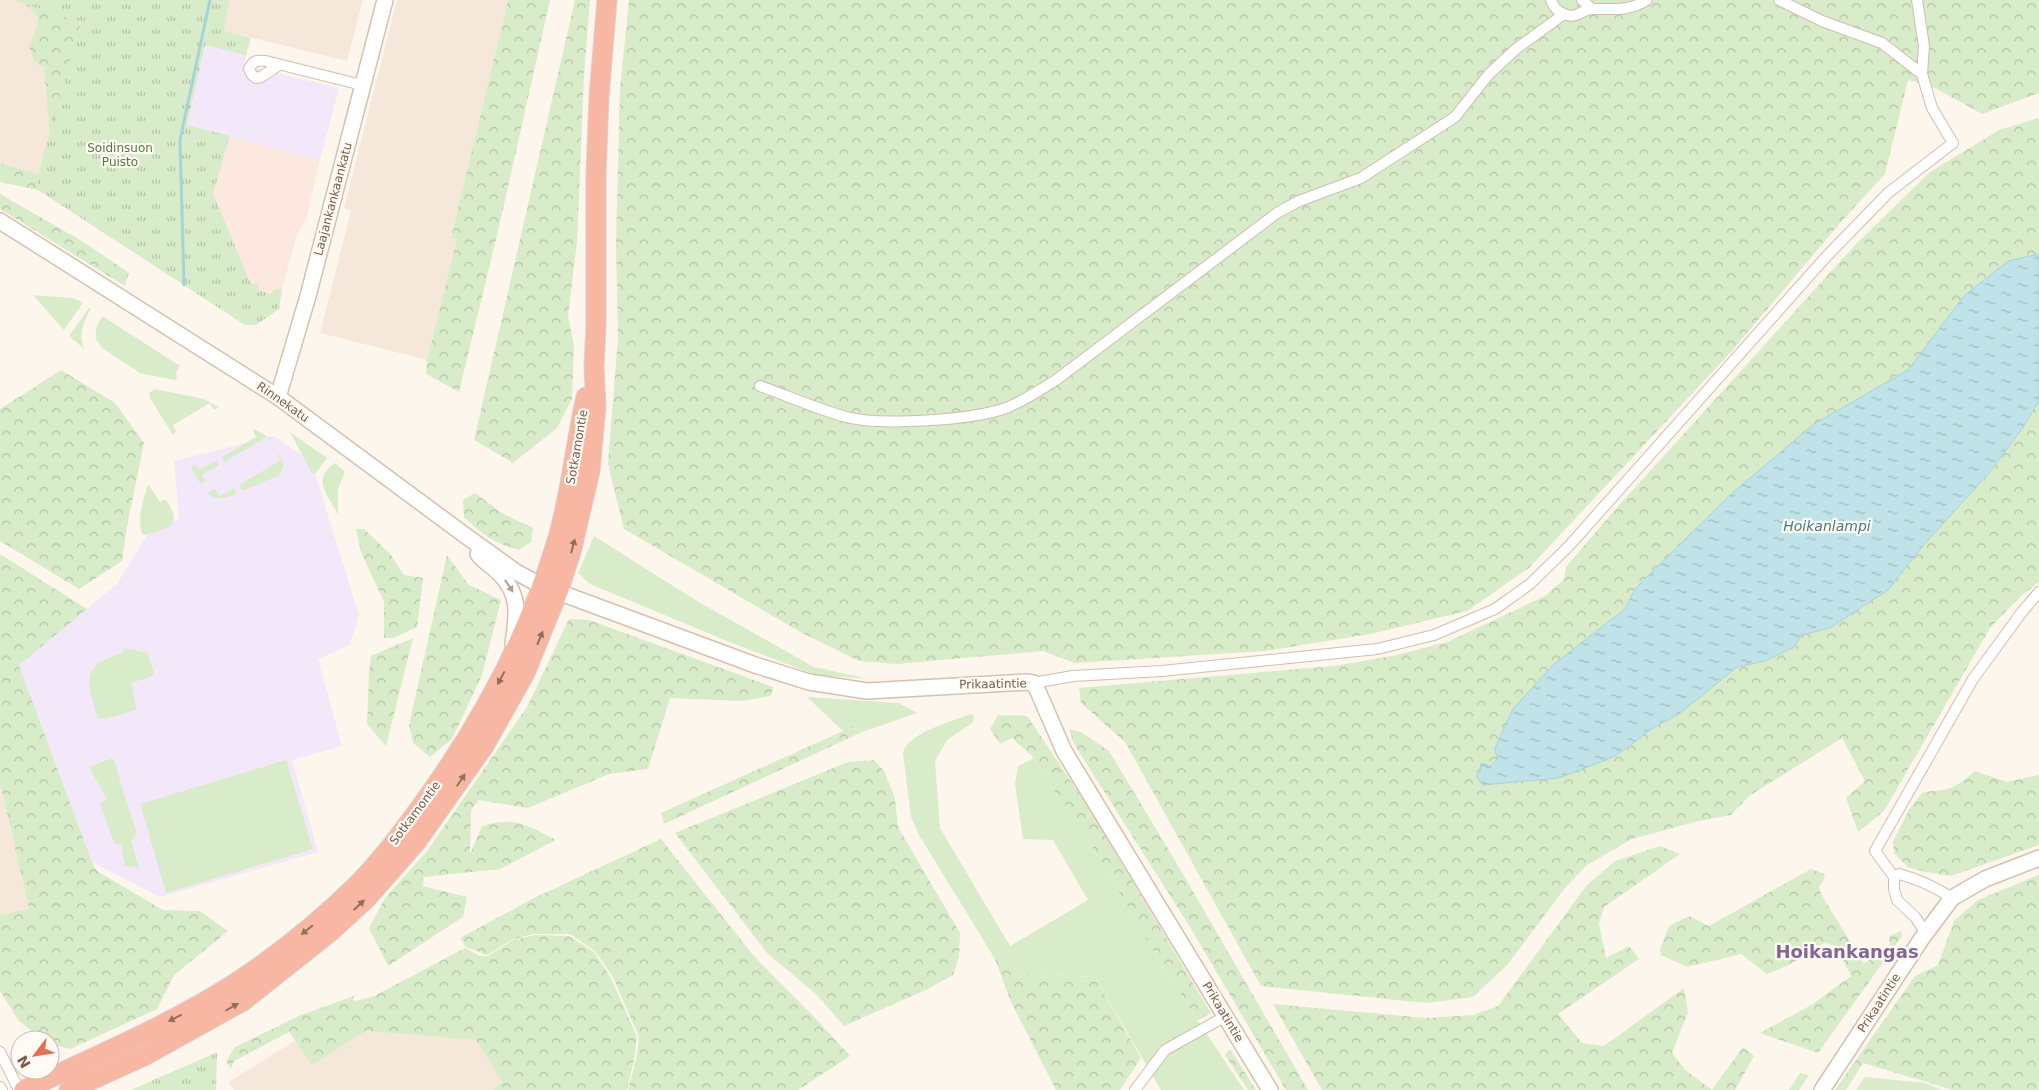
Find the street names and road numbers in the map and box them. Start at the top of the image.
street label: Laajankankaankatu [311,141,355,257]
street label: Rinnekatu [254,379,312,425]
street label: Sotkamontie [564,408,590,486]
street label: Prikaatintie [959,676,1027,692]
street label: Sotkamontie [387,779,443,847]
street label: Prikaatintie [1855,971,1903,1035]
street label: Prikaatintie [1200,979,1246,1045]

